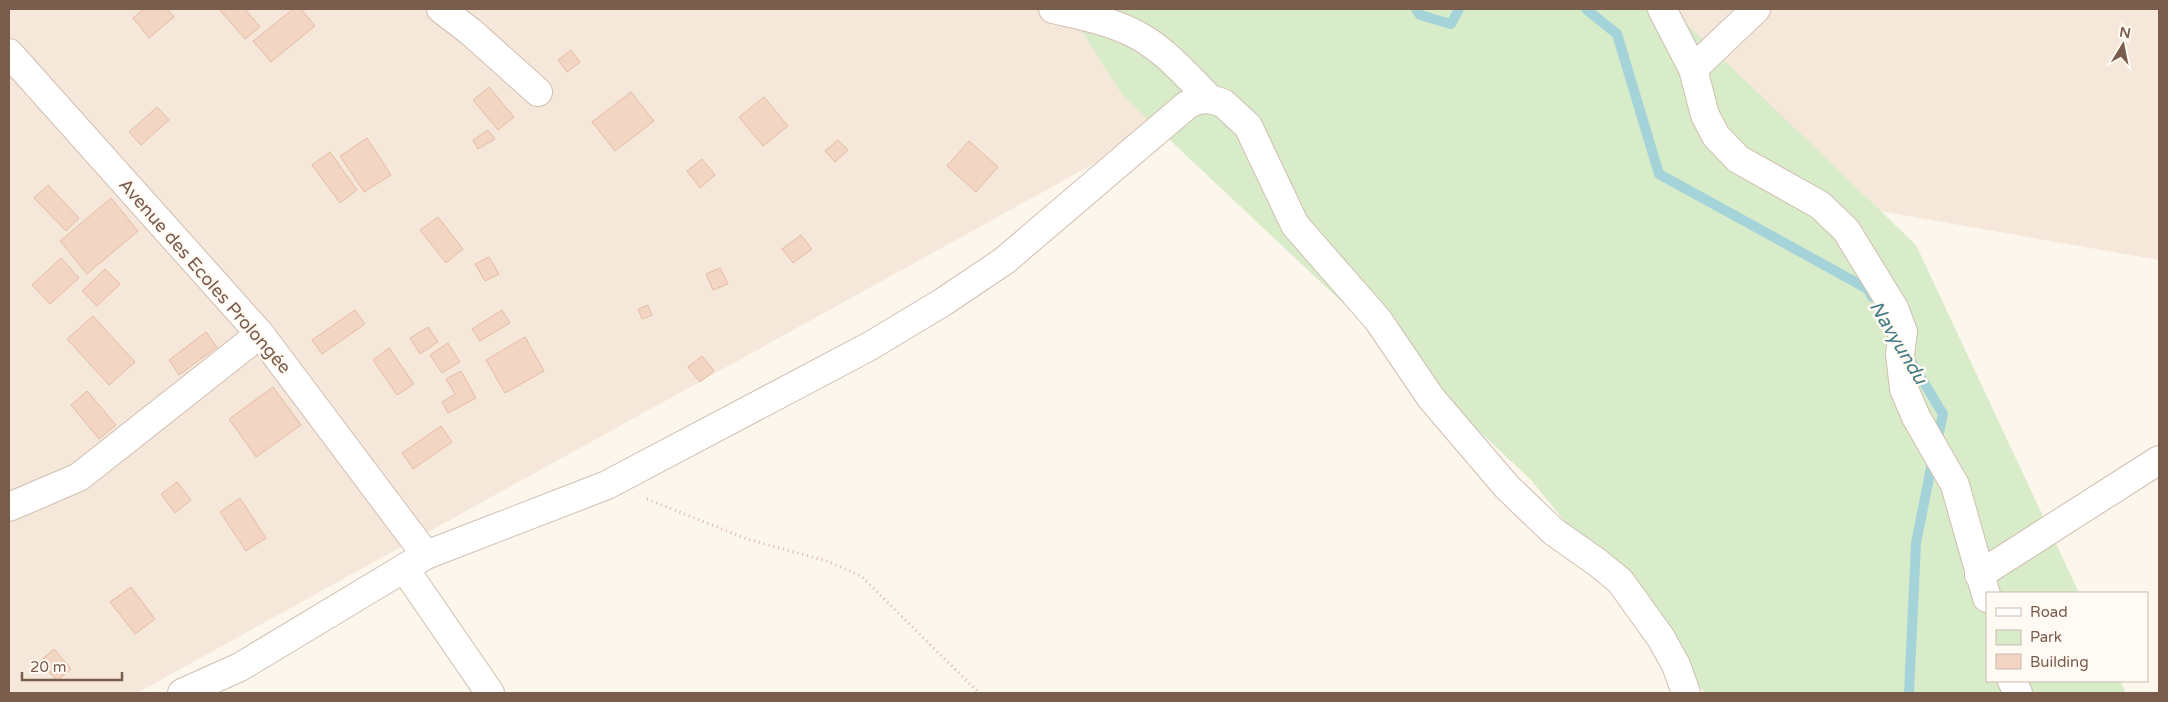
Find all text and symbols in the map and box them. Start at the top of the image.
north arrow [2098,20,2148,70]
text: N [2118,23,2132,42]
street label: Avenue des Ecoles Prolongée [114,174,296,378]
water label: Navyundu [1865,297,1932,389]
legend [1986,592,2148,682]
text: Road [2030,603,2068,621]
text: Park [2030,628,2062,646]
scale bar [22,650,122,682]
text: Building [2030,653,2089,671]
text: 20 m [30,658,67,676]

